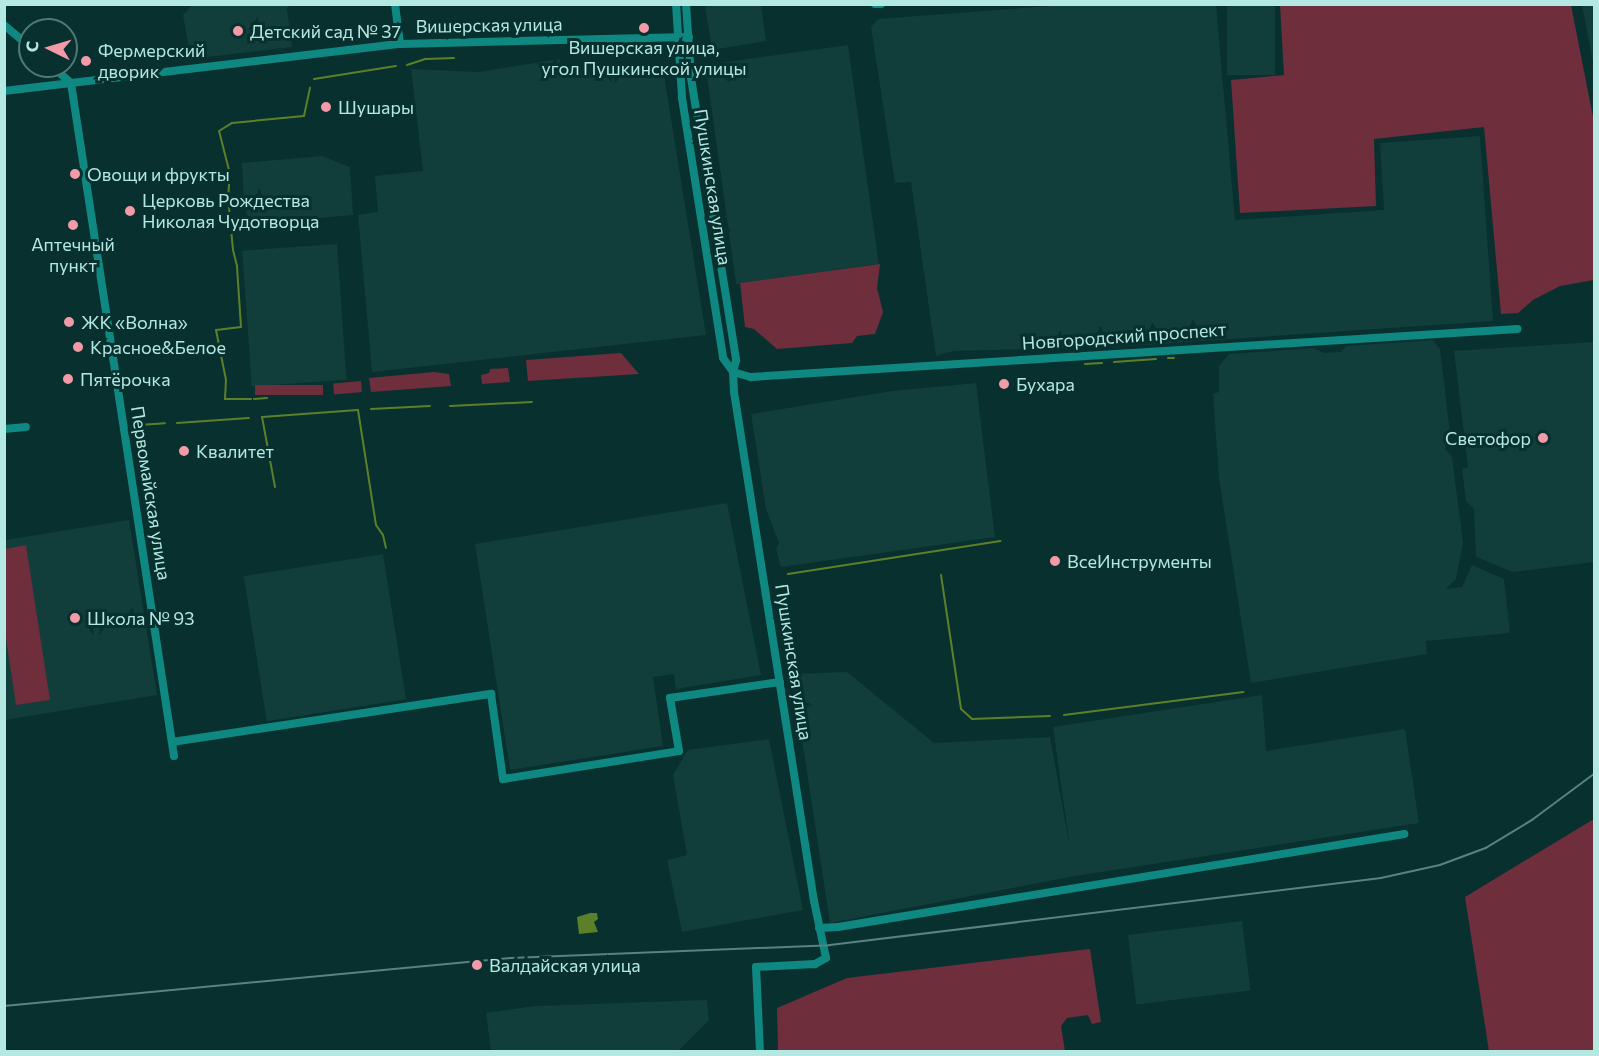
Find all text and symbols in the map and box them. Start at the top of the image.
street label: Вишерская улица [415,13,563,37]
north arrow [18,18,78,78]
place label: Детский сад № 37 [250,20,401,42]
marker: Вишерская улица, угол Пушкинской улицы [637,21,651,35]
marker: Детский сад № 37 [231,24,245,38]
place label: Вишерская улица, угол Пушкинской улицы [541,37,747,80]
text: С [22,40,42,53]
place label: Фермерский дворик [98,40,205,82]
marker: Фермерский дворик [79,54,93,68]
place label: Шушары [338,96,414,118]
marker: Шушары [319,100,333,114]
street label: Пушкинская улица [690,107,736,267]
place label: Овощи и фрукты [87,163,230,185]
marker: Овощи и фрукты [68,167,82,181]
place label: Церковь Рождества Николая Чудотворца [142,190,319,232]
marker: Церковь Рождества Николая Чудотворца [123,204,137,218]
marker: Аптечный пункт [66,218,80,232]
place label: Аптечный пункт [31,234,115,276]
place label: ЖК «Волна» [81,311,188,333]
marker: ЖК «Волна» [62,315,76,329]
street label: Новгородский проспект [1021,318,1227,354]
place label: Красное&Белое [90,336,226,358]
marker: Красное&Белое [71,340,85,354]
place label: Пятёрочка [80,368,171,390]
marker: Пятёрочка [61,372,75,386]
place label: Бухара [1016,373,1075,395]
marker: Бухара [997,377,1011,391]
street label: Первомайская улица [127,404,175,582]
place label: Светофор [1445,427,1531,449]
marker: Светофор [1536,431,1550,445]
place label: Квалитет [196,440,274,462]
marker: Квалитет [177,444,191,458]
place label: ВсеИнструменты [1067,550,1212,572]
marker: ВсеИнструменты [1048,554,1062,568]
street label: Пушкинская улица [771,582,817,742]
place label: Школа № 93 [87,607,195,629]
marker: Школа № 93 [68,611,82,625]
place label: Валдайская улица [489,954,641,976]
marker: Валдайская улица [470,958,484,972]

